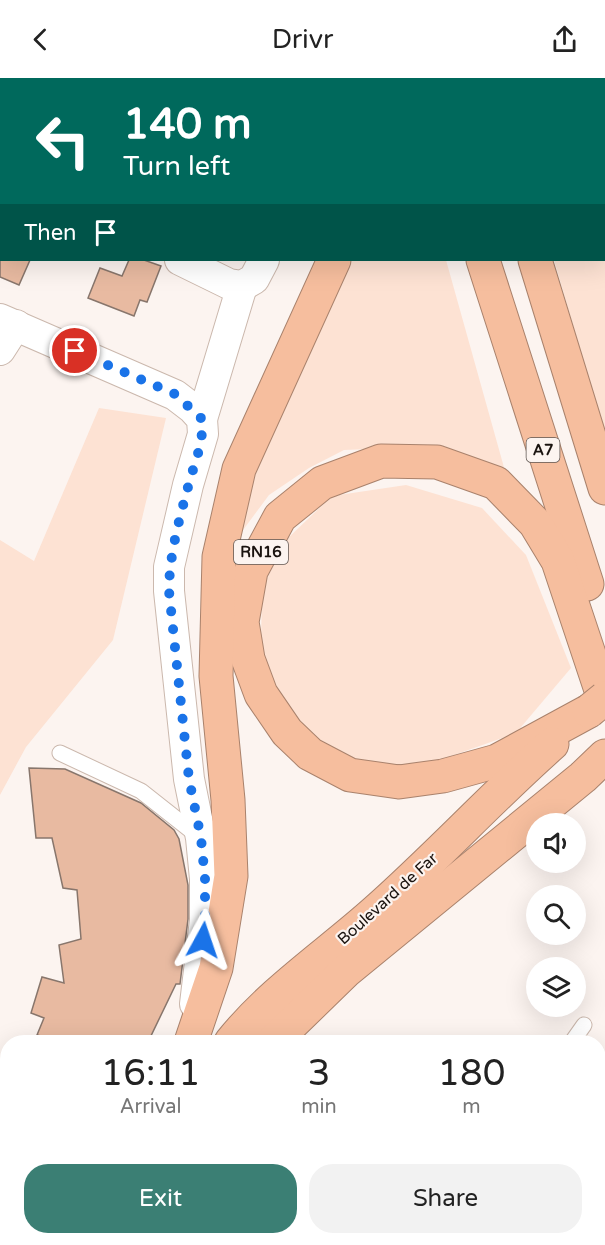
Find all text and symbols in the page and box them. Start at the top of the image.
icon: back [24,23,57,56]
text: Drivr [272,23,333,56]
icon: share [548,23,581,56]
text: 140 m [123,99,252,150]
icon: left [24,102,102,180]
text: Turn left [123,150,230,183]
icon: arrive [89,216,122,249]
text: Then [24,220,77,246]
pin [49,325,100,376]
icon: arrive [58,334,91,367]
road number: A7 [526,438,560,462]
road number: RN16 [234,540,288,564]
map controls [526,813,586,1017]
button: sound [526,813,586,873]
street label: Boulevard de Far [333,848,443,949]
button: search [526,885,586,945]
position arrow [171,908,235,972]
button: layers [526,957,586,1017]
text: 16:11 [101,1052,201,1095]
text: 3 [308,1052,330,1095]
text: 180 [437,1052,505,1095]
text: Arrival [120,1095,182,1119]
text: min [301,1095,337,1119]
text: m [462,1095,481,1119]
button: Exit [24,1164,297,1233]
button: Share [309,1164,582,1233]

